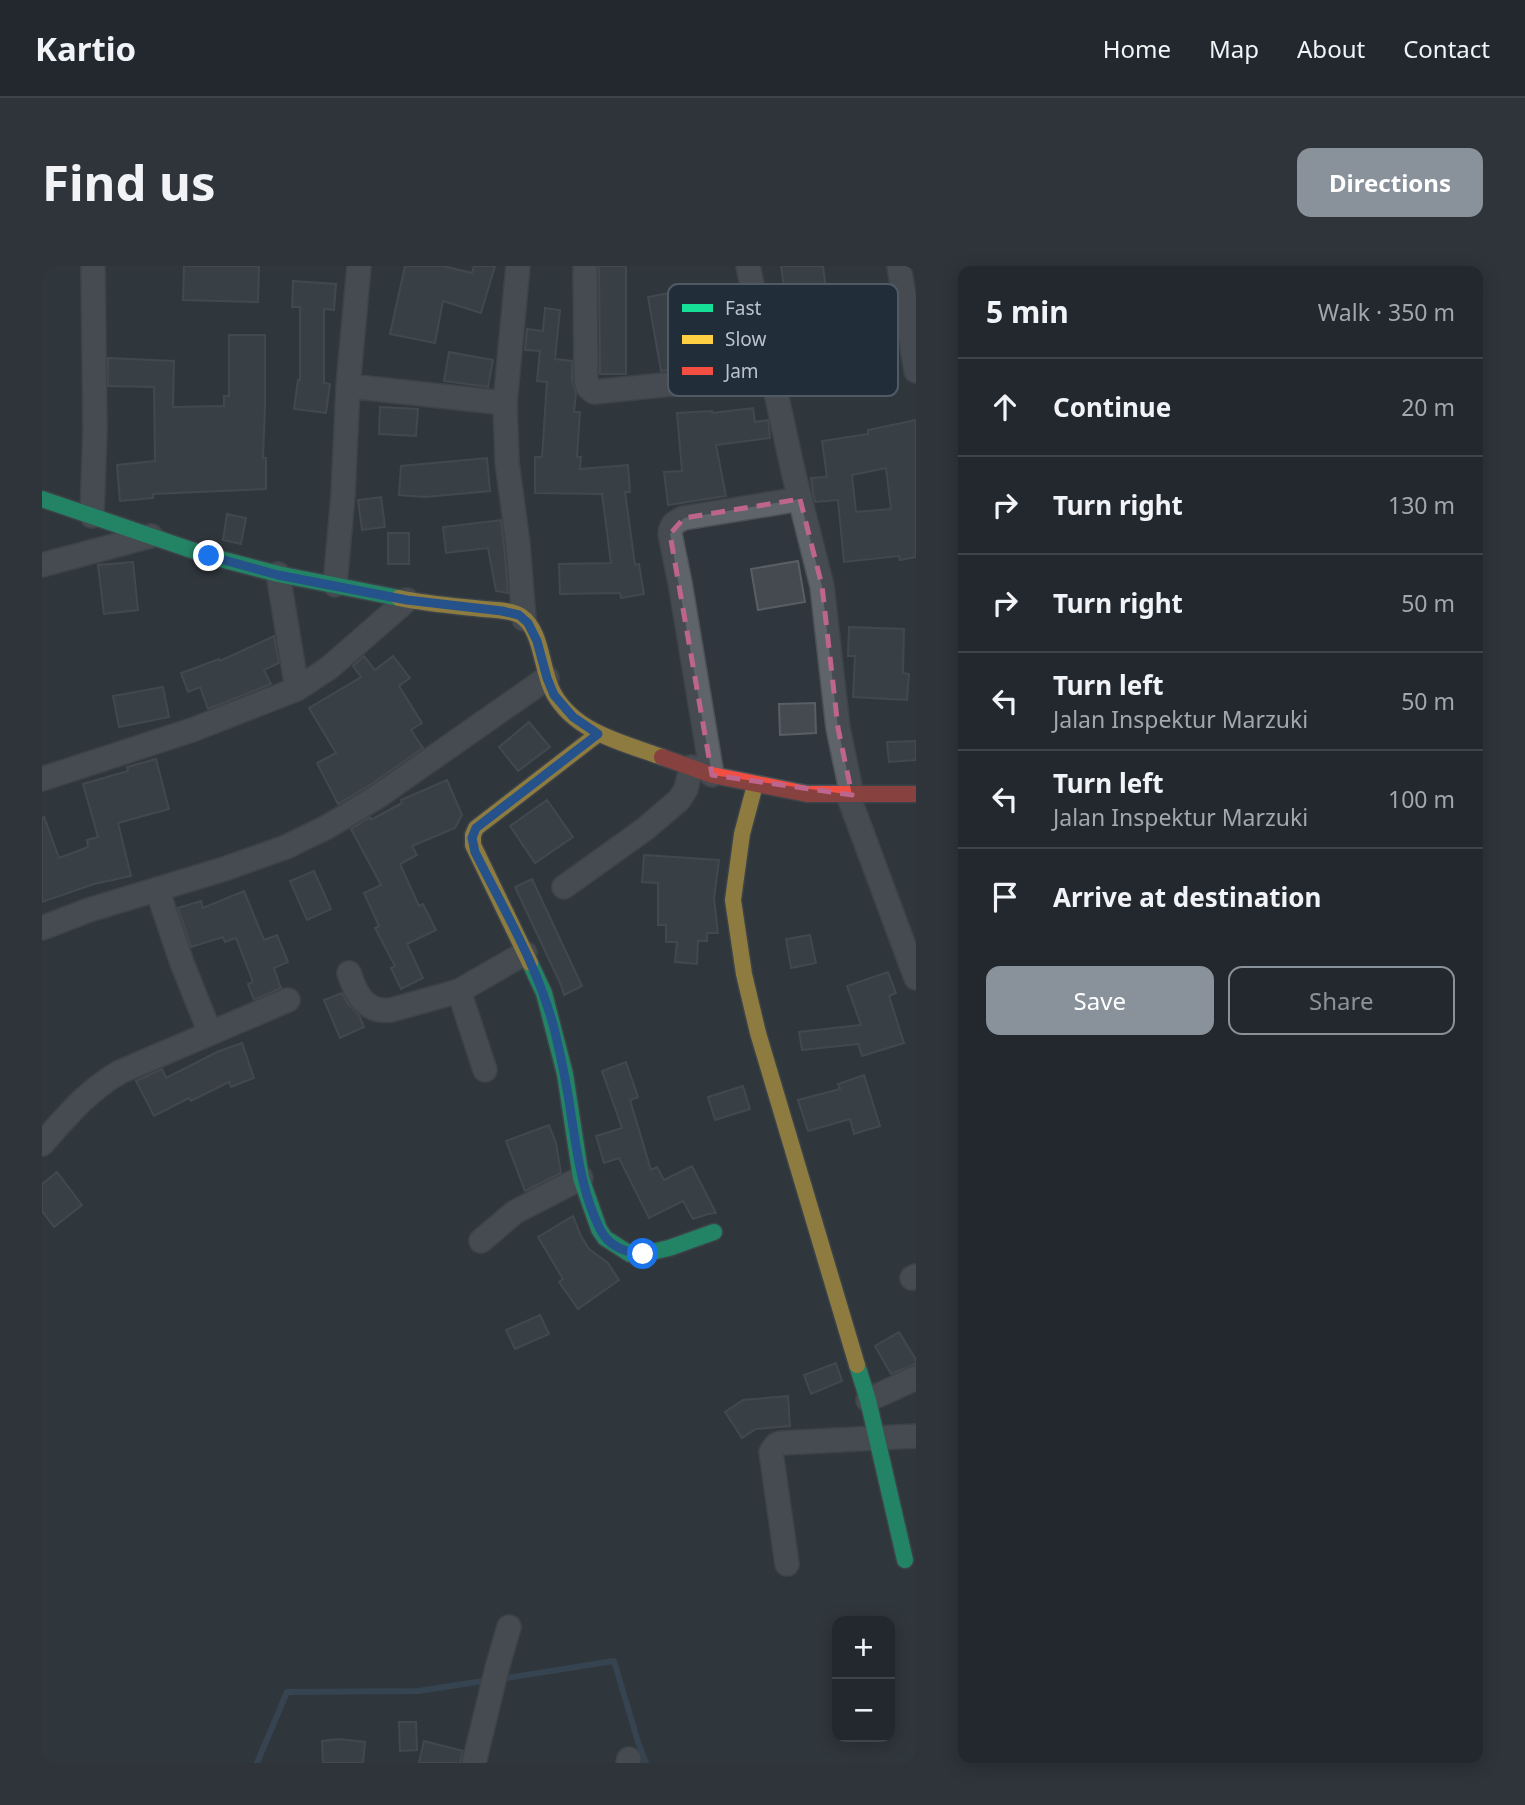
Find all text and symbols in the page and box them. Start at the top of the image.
text: Kartio [35,26,136,71]
text: Home [1103,32,1171,65]
text: Map [1209,32,1259,65]
text: About [1297,32,1365,65]
text: Contact [1403,32,1490,65]
button: Directions [1297,148,1483,217]
text: Find us [42,149,216,215]
legend [668,284,898,396]
text: 5 min [986,291,1069,332]
text: Fast [725,295,762,321]
text: Walk · 350 m [1318,296,1455,328]
text: Slow [725,326,766,352]
text: Jam [723,358,759,384]
icon: ahead [986,388,1024,426]
text: Continue [1053,389,1171,425]
text: 20 m [1401,391,1455,423]
icon: right [986,486,1024,524]
text: Turn right [1053,487,1183,523]
text: 130 m [1388,489,1455,521]
route end [193,540,224,571]
icon: right [986,584,1024,622]
text: Turn right [1053,585,1183,621]
text: 50 m [1401,587,1455,619]
text: Turn left [1053,667,1164,703]
icon: left [986,682,1024,720]
text: 50 m [1401,685,1455,717]
text: Jalan Inspektur Marzuki [1053,703,1308,735]
text: Turn left [1053,765,1164,801]
icon: left [986,780,1024,818]
text: 100 m [1388,783,1455,815]
text: Jalan Inspektur Marzuki [1053,801,1308,833]
icon: arrive [986,878,1024,916]
text: Arrive at destination [1053,879,1322,915]
button: Save [986,966,1214,1035]
button: Share [1228,966,1455,1035]
route start [627,1238,658,1269]
map controls [832,1616,895,1742]
button: + [832,1616,895,1679]
button: − [832,1679,895,1742]

